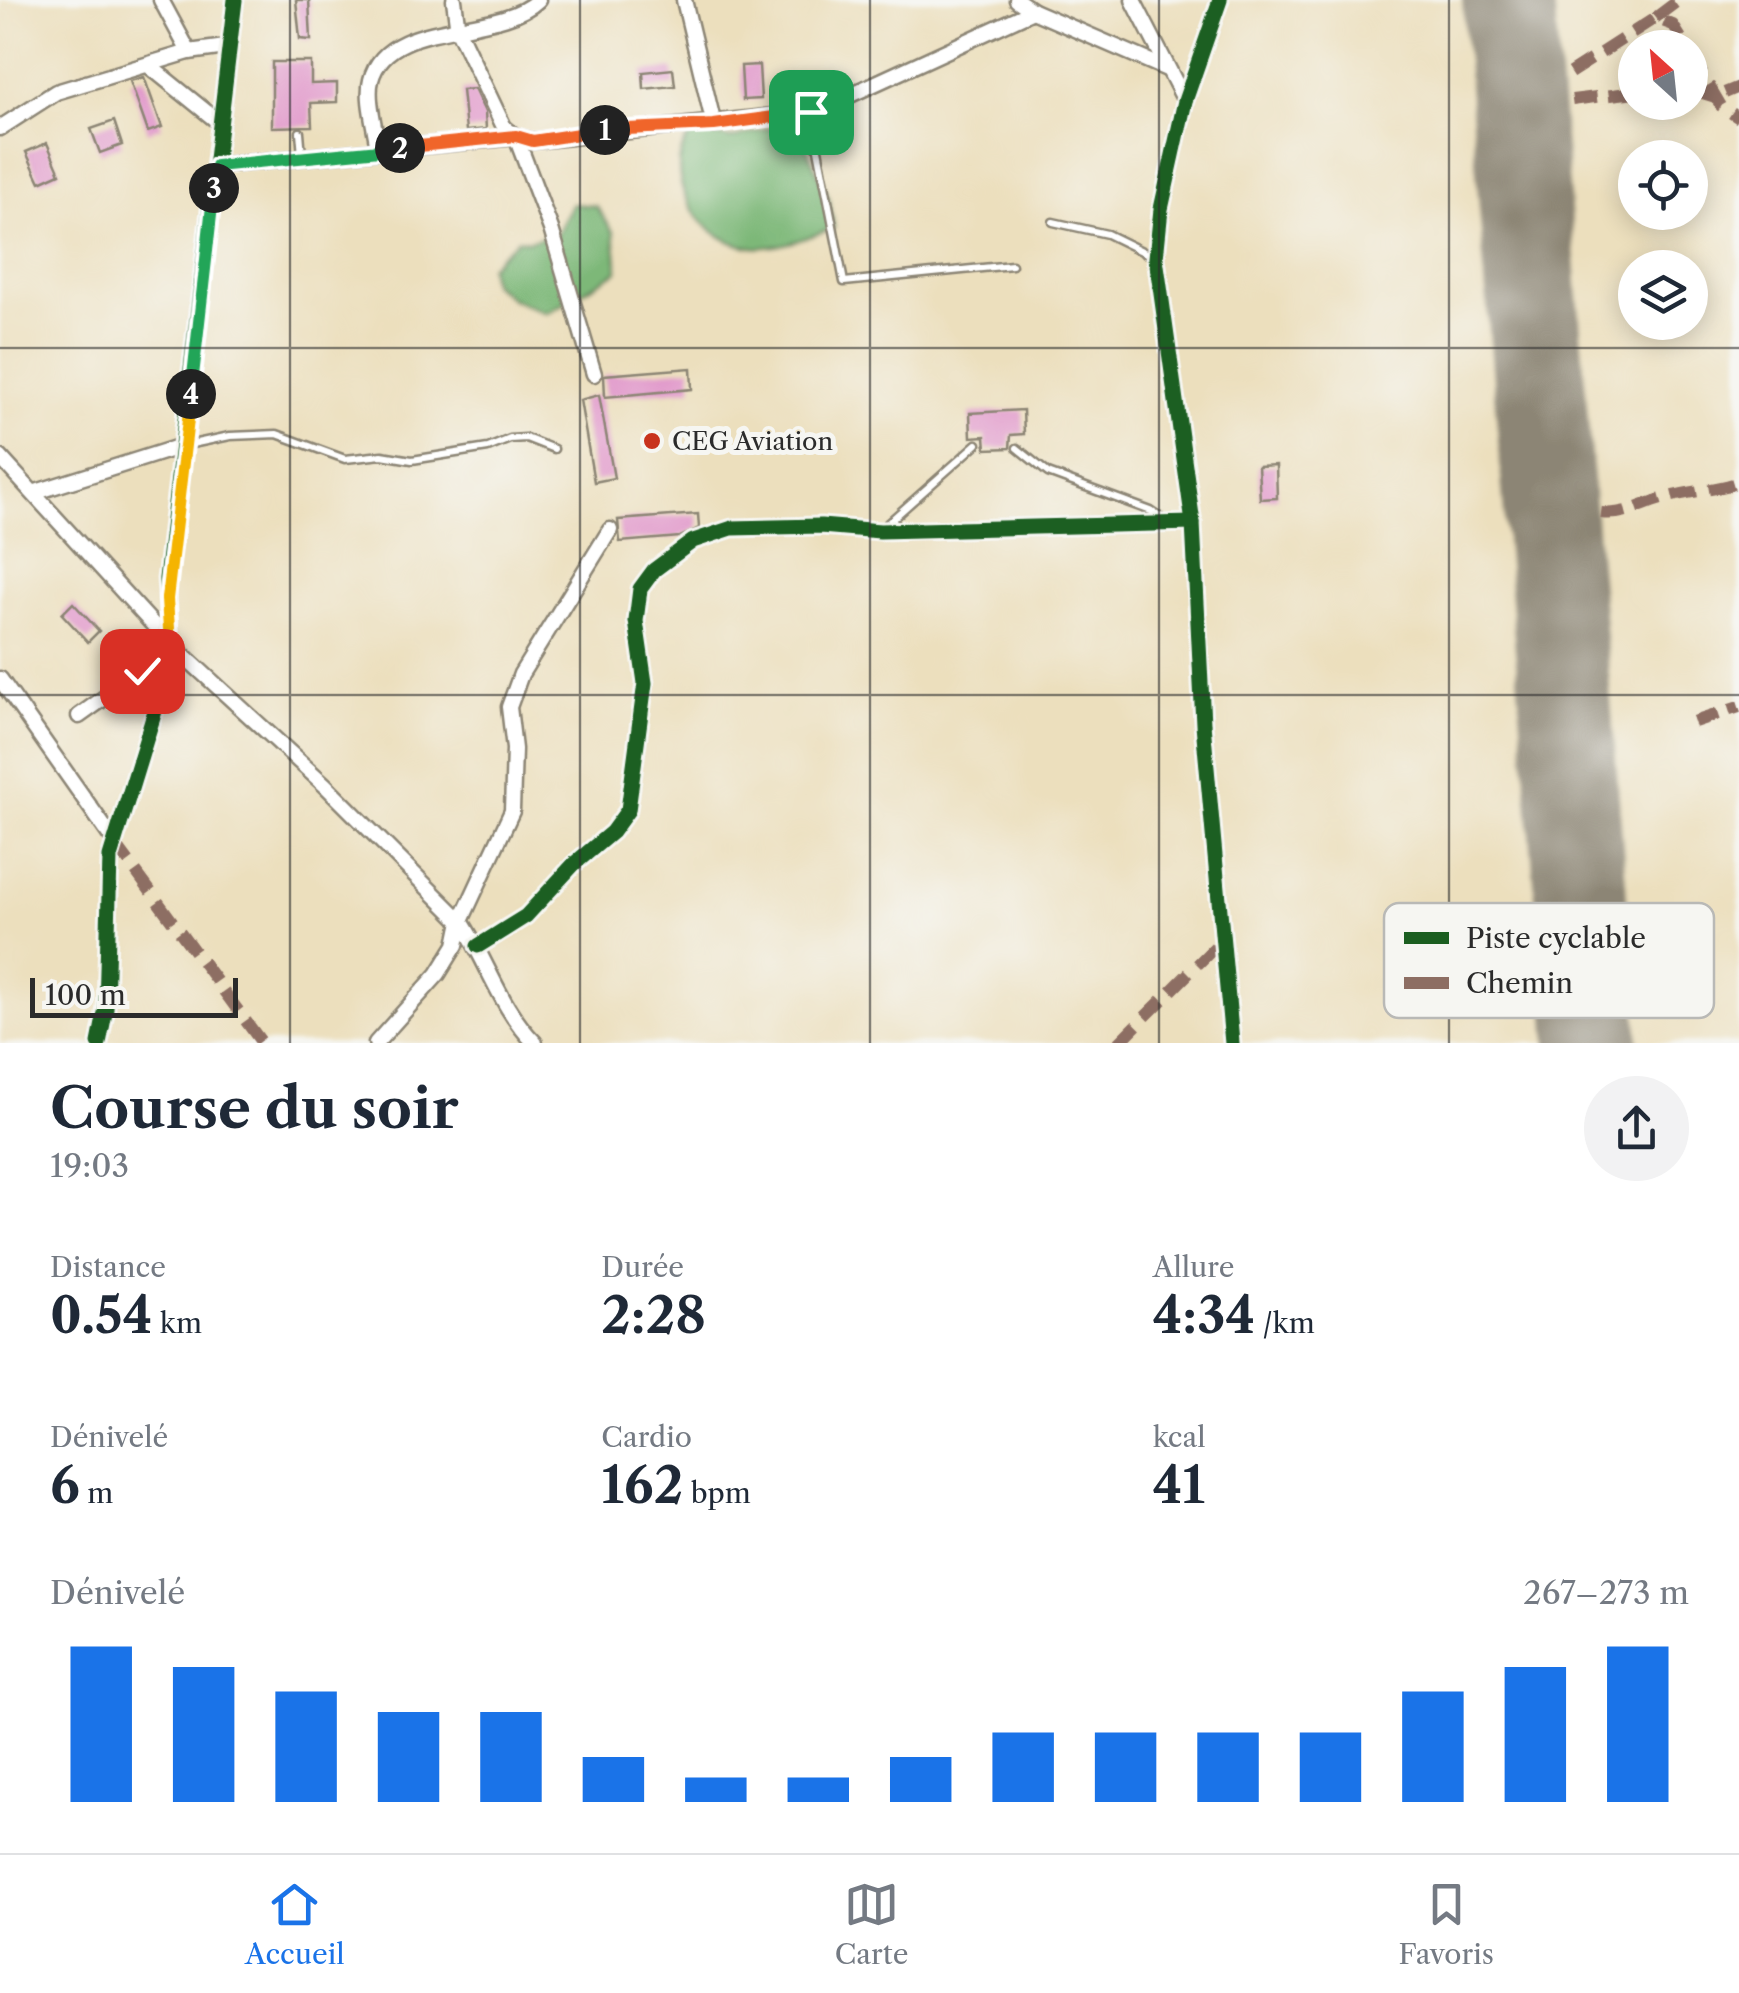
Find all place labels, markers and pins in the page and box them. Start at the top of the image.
pin [769,70,854,155]
pin: 1 [580,105,630,155]
pin: 2 [375,123,425,173]
pin: 3 [189,163,239,213]
pin: 4 [166,369,216,419]
place label: CEG Aviation [672,426,833,457]
marker: CEG Aviation [641,430,663,452]
pin [100,629,185,714]

